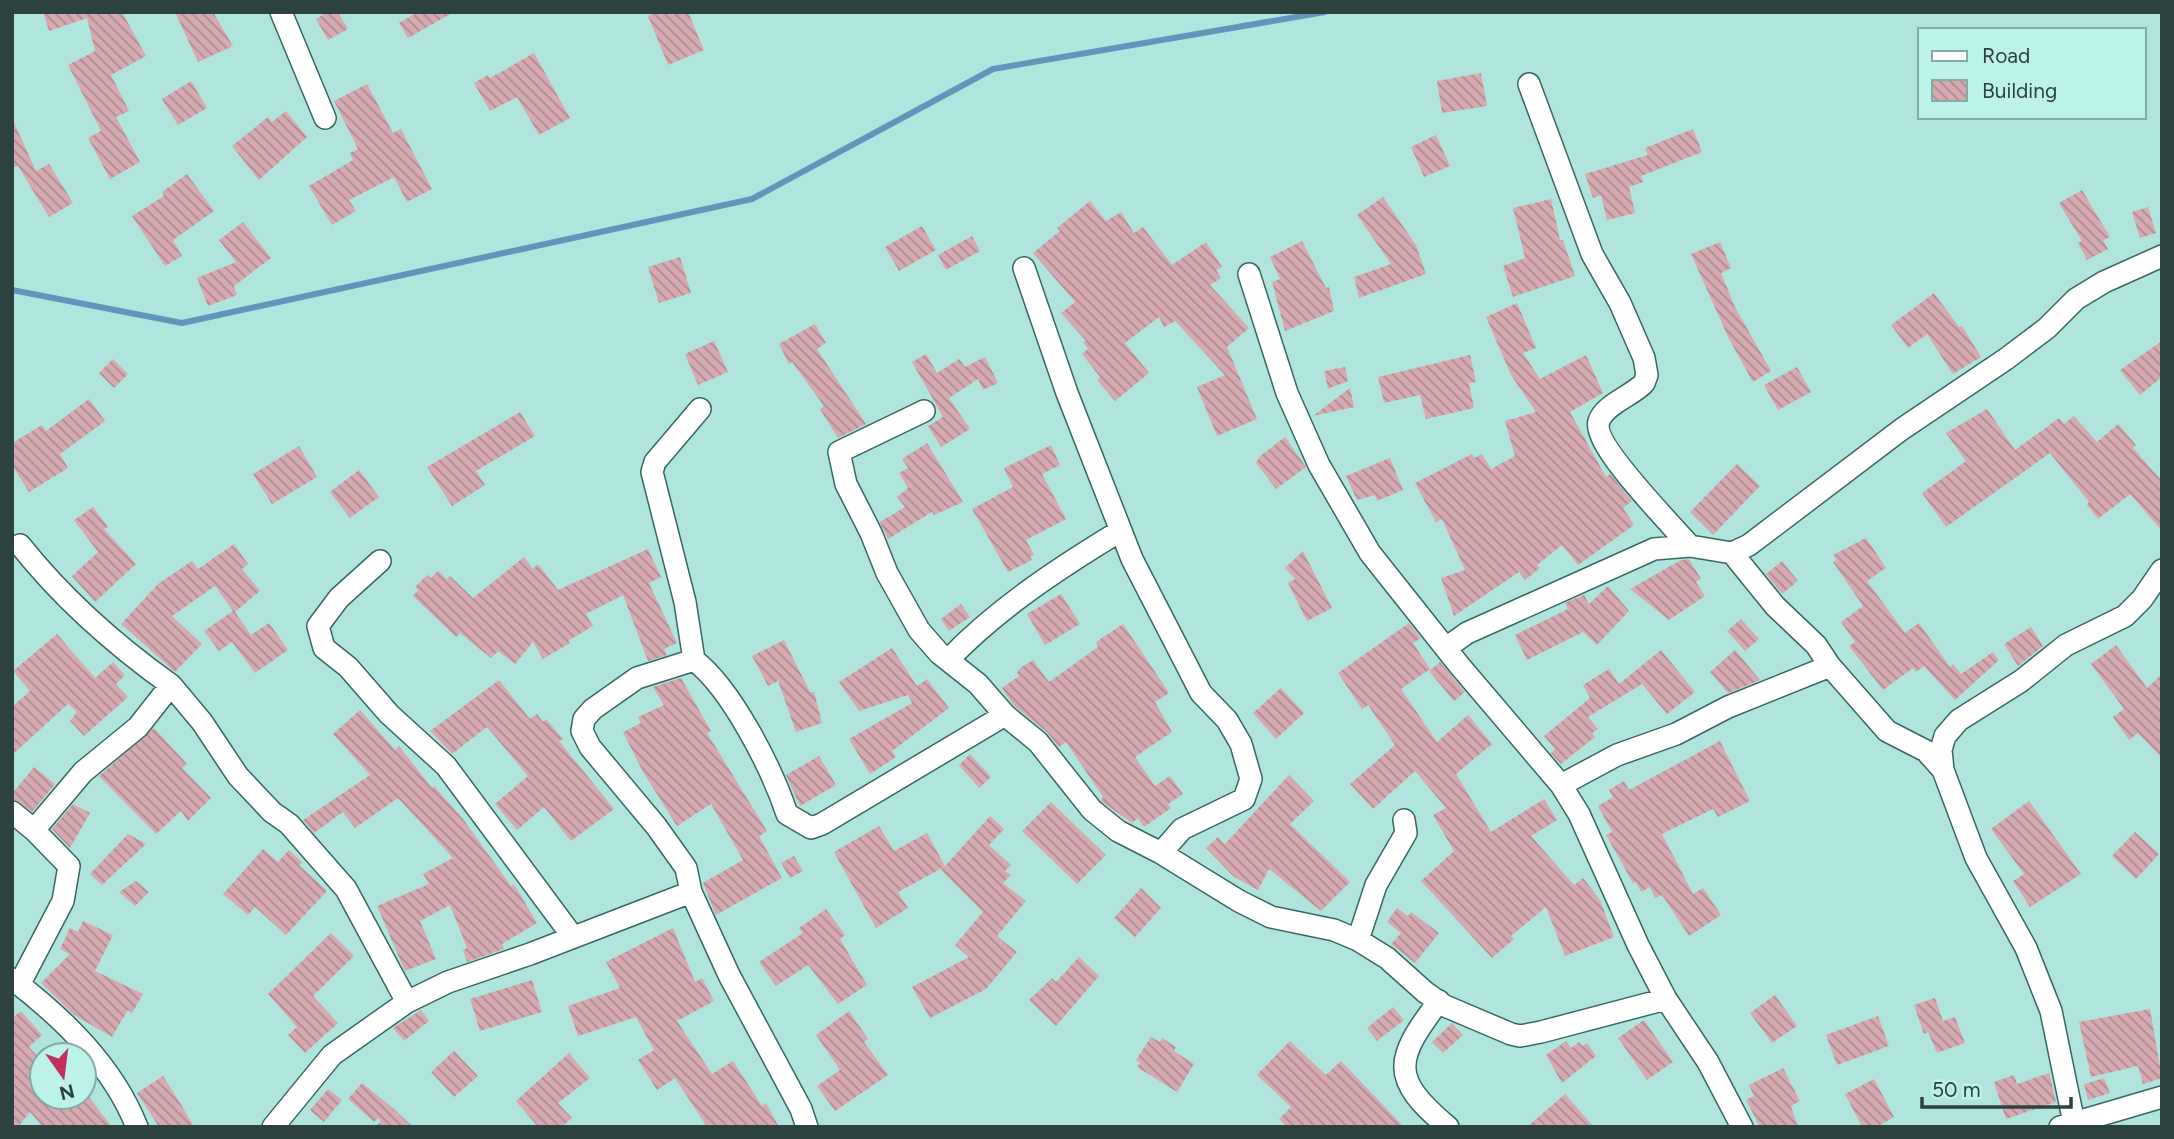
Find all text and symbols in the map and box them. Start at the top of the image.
legend [1918,28,2146,119]
text: Road [1982,43,2030,68]
text: Building [1982,78,2057,103]
north arrow [28,1041,98,1111]
scale bar [1922,1066,2071,1110]
text: 50 m [1932,1077,1981,1102]
text: N [57,1079,77,1105]

